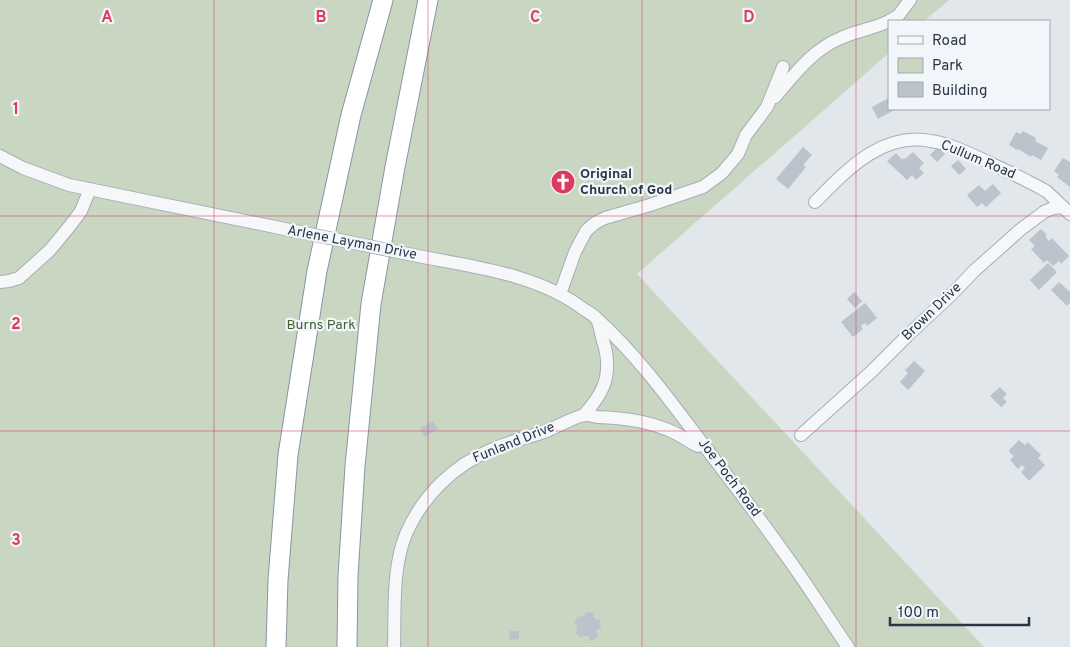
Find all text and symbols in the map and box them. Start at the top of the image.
text: A [101,8,113,28]
text: B [315,8,327,28]
text: C [530,8,540,28]
text: D [743,8,755,28]
legend [888,20,1050,110]
text: Road [932,32,967,51]
text: Park [932,57,963,76]
text: Building [932,82,987,101]
text: 1 [13,100,19,120]
street label: Cullum Road [938,137,1018,183]
place label: Original Church of God [580,166,672,199]
church icon: Original Church of God [550,169,576,195]
street label: Arlene Layman Drive [286,222,418,264]
street label: Brown Drive [899,279,965,345]
text: 2 [11,315,21,335]
park label: Burns Park [286,317,356,334]
street label: Funland Drive [471,419,557,467]
street label: Joe Poch Road [694,435,764,521]
text: 3 [11,531,21,551]
scale bar [890,594,1029,626]
text: 100 m [898,604,939,623]

